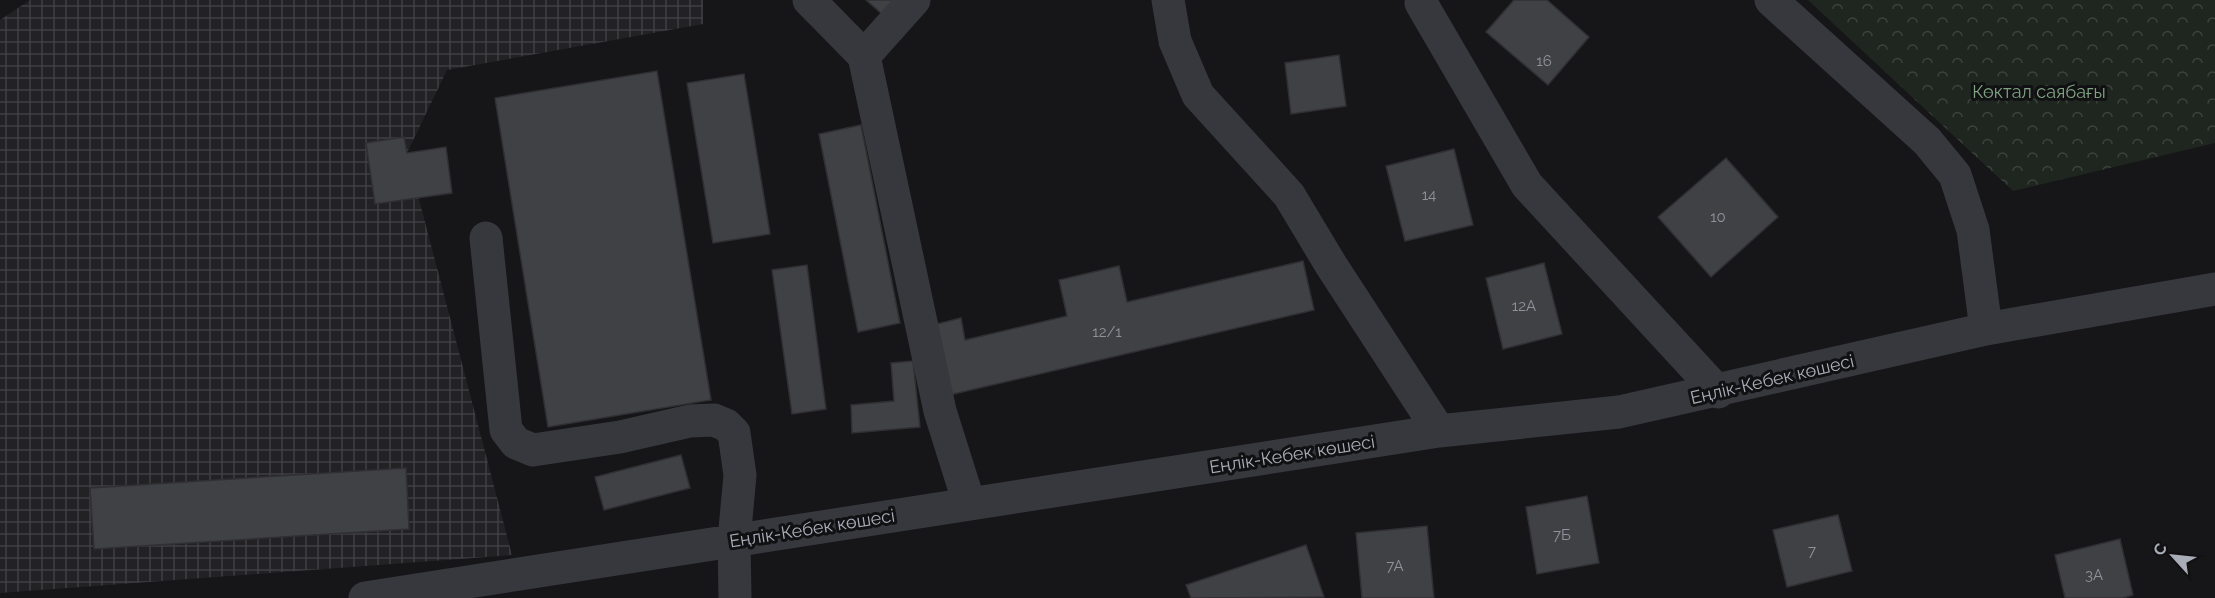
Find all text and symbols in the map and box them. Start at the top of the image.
house number: 16 [1536,52,1552,70]
park label: Көктал саябағы [1972,81,2106,102]
house number: 14 [1422,186,1436,204]
house number: 10 [1710,208,1726,226]
house number: 12А [1512,297,1536,315]
house number: 12/1 [1092,323,1122,341]
street label: Еңлік-Кебек көшесі [1688,350,1856,408]
street label: Еңлік-Кебек көшесі [1208,431,1376,477]
street label: Еңлік-Кебек көшесі [728,505,896,551]
house number: 7Б [1553,526,1571,544]
north arrow [2143,526,2203,586]
text: С [2149,540,2171,559]
house number: 7 [1808,542,1816,560]
house number: 7А [1386,557,1404,575]
house number: 3А [2085,566,2103,584]

